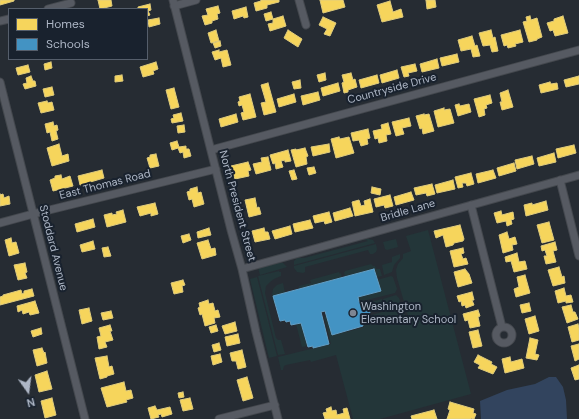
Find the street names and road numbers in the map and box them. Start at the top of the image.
street label: Countryside Drive [346,71,438,107]
street label: North President Street [216,149,258,263]
street label: East Thomas Road [58,167,152,203]
street label: Bridle Lane [379,197,437,225]
street label: Stoddard Avenue [36,204,70,292]

